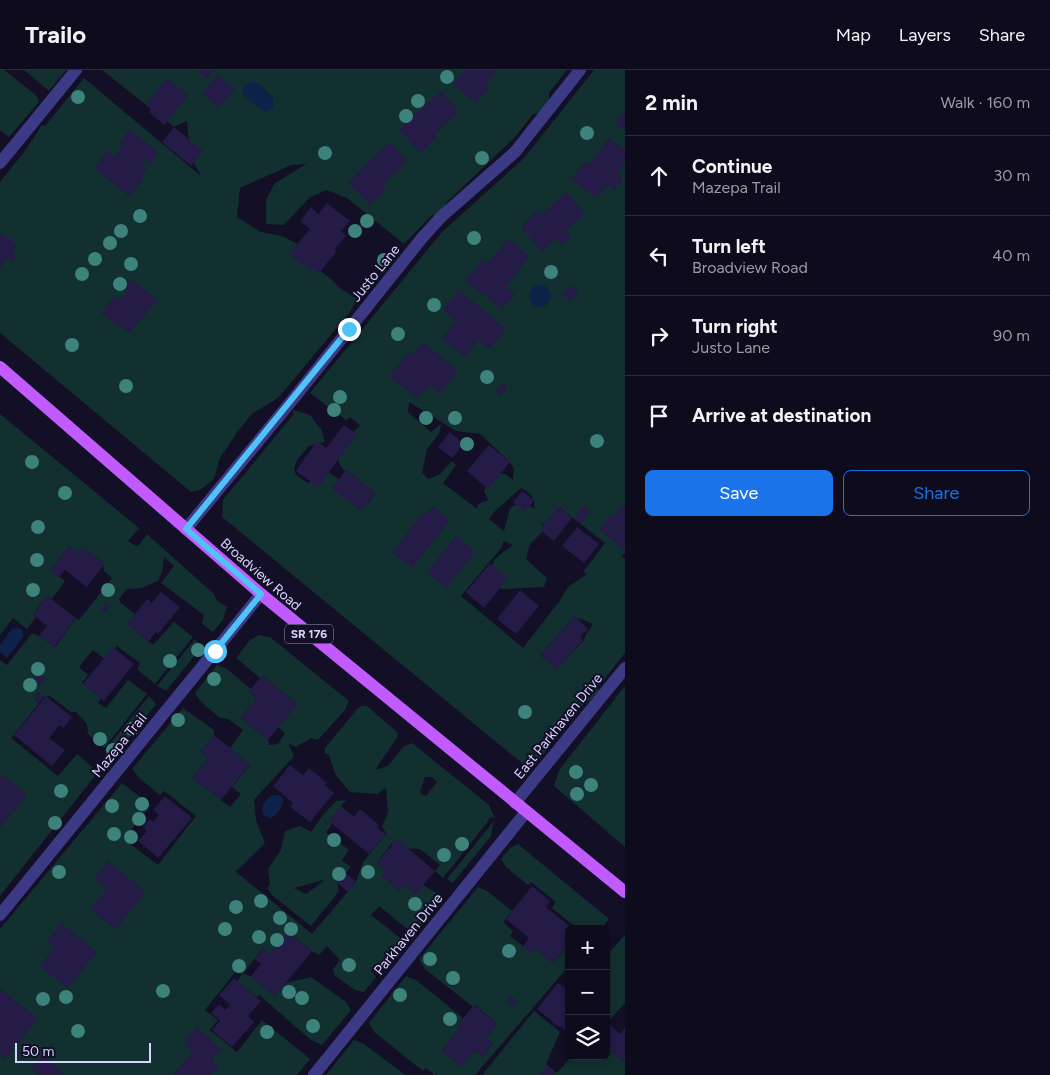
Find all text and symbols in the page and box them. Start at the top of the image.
text: Trailo [25,20,86,49]
text: Map [836,24,871,46]
text: Layers [899,24,951,46]
text: Share [979,24,1025,46]
text: 2 min [645,90,698,115]
text: Walk · 160 m [940,93,1030,112]
text: Continue [692,155,772,178]
icon: ahead [645,162,673,190]
text: 30 m [993,166,1030,185]
text: Mazepa Trail [692,178,781,197]
text: Turn left [692,235,766,258]
street label: Justo Lane [347,241,404,305]
icon: left [645,242,673,270]
text: 40 m [992,246,1030,265]
text: Broadview Road [692,258,808,277]
text: Turn right [692,315,778,338]
route end [338,318,361,341]
icon: right [645,322,673,350]
text: 90 m [993,326,1030,345]
text: Justo Lane [692,338,770,357]
icon: arrive [645,402,673,430]
text: Arrive at destination [692,404,871,427]
button: Save [645,470,833,516]
button: Share [843,470,1030,516]
street label: Broadview Road [217,535,305,614]
road number: SR 176 [285,624,333,644]
route start [204,640,227,663]
street label: East Parkhaven Drive [511,670,606,782]
street label: Mazepa Trail [88,710,150,781]
street label: Parkhaven Drive [370,890,447,978]
map controls [565,925,610,1060]
button: + [565,925,610,970]
button: − [565,970,610,1015]
button: layers [565,1015,610,1060]
scale bar [15,1040,151,1063]
text: 50 m [22,1043,54,1060]

